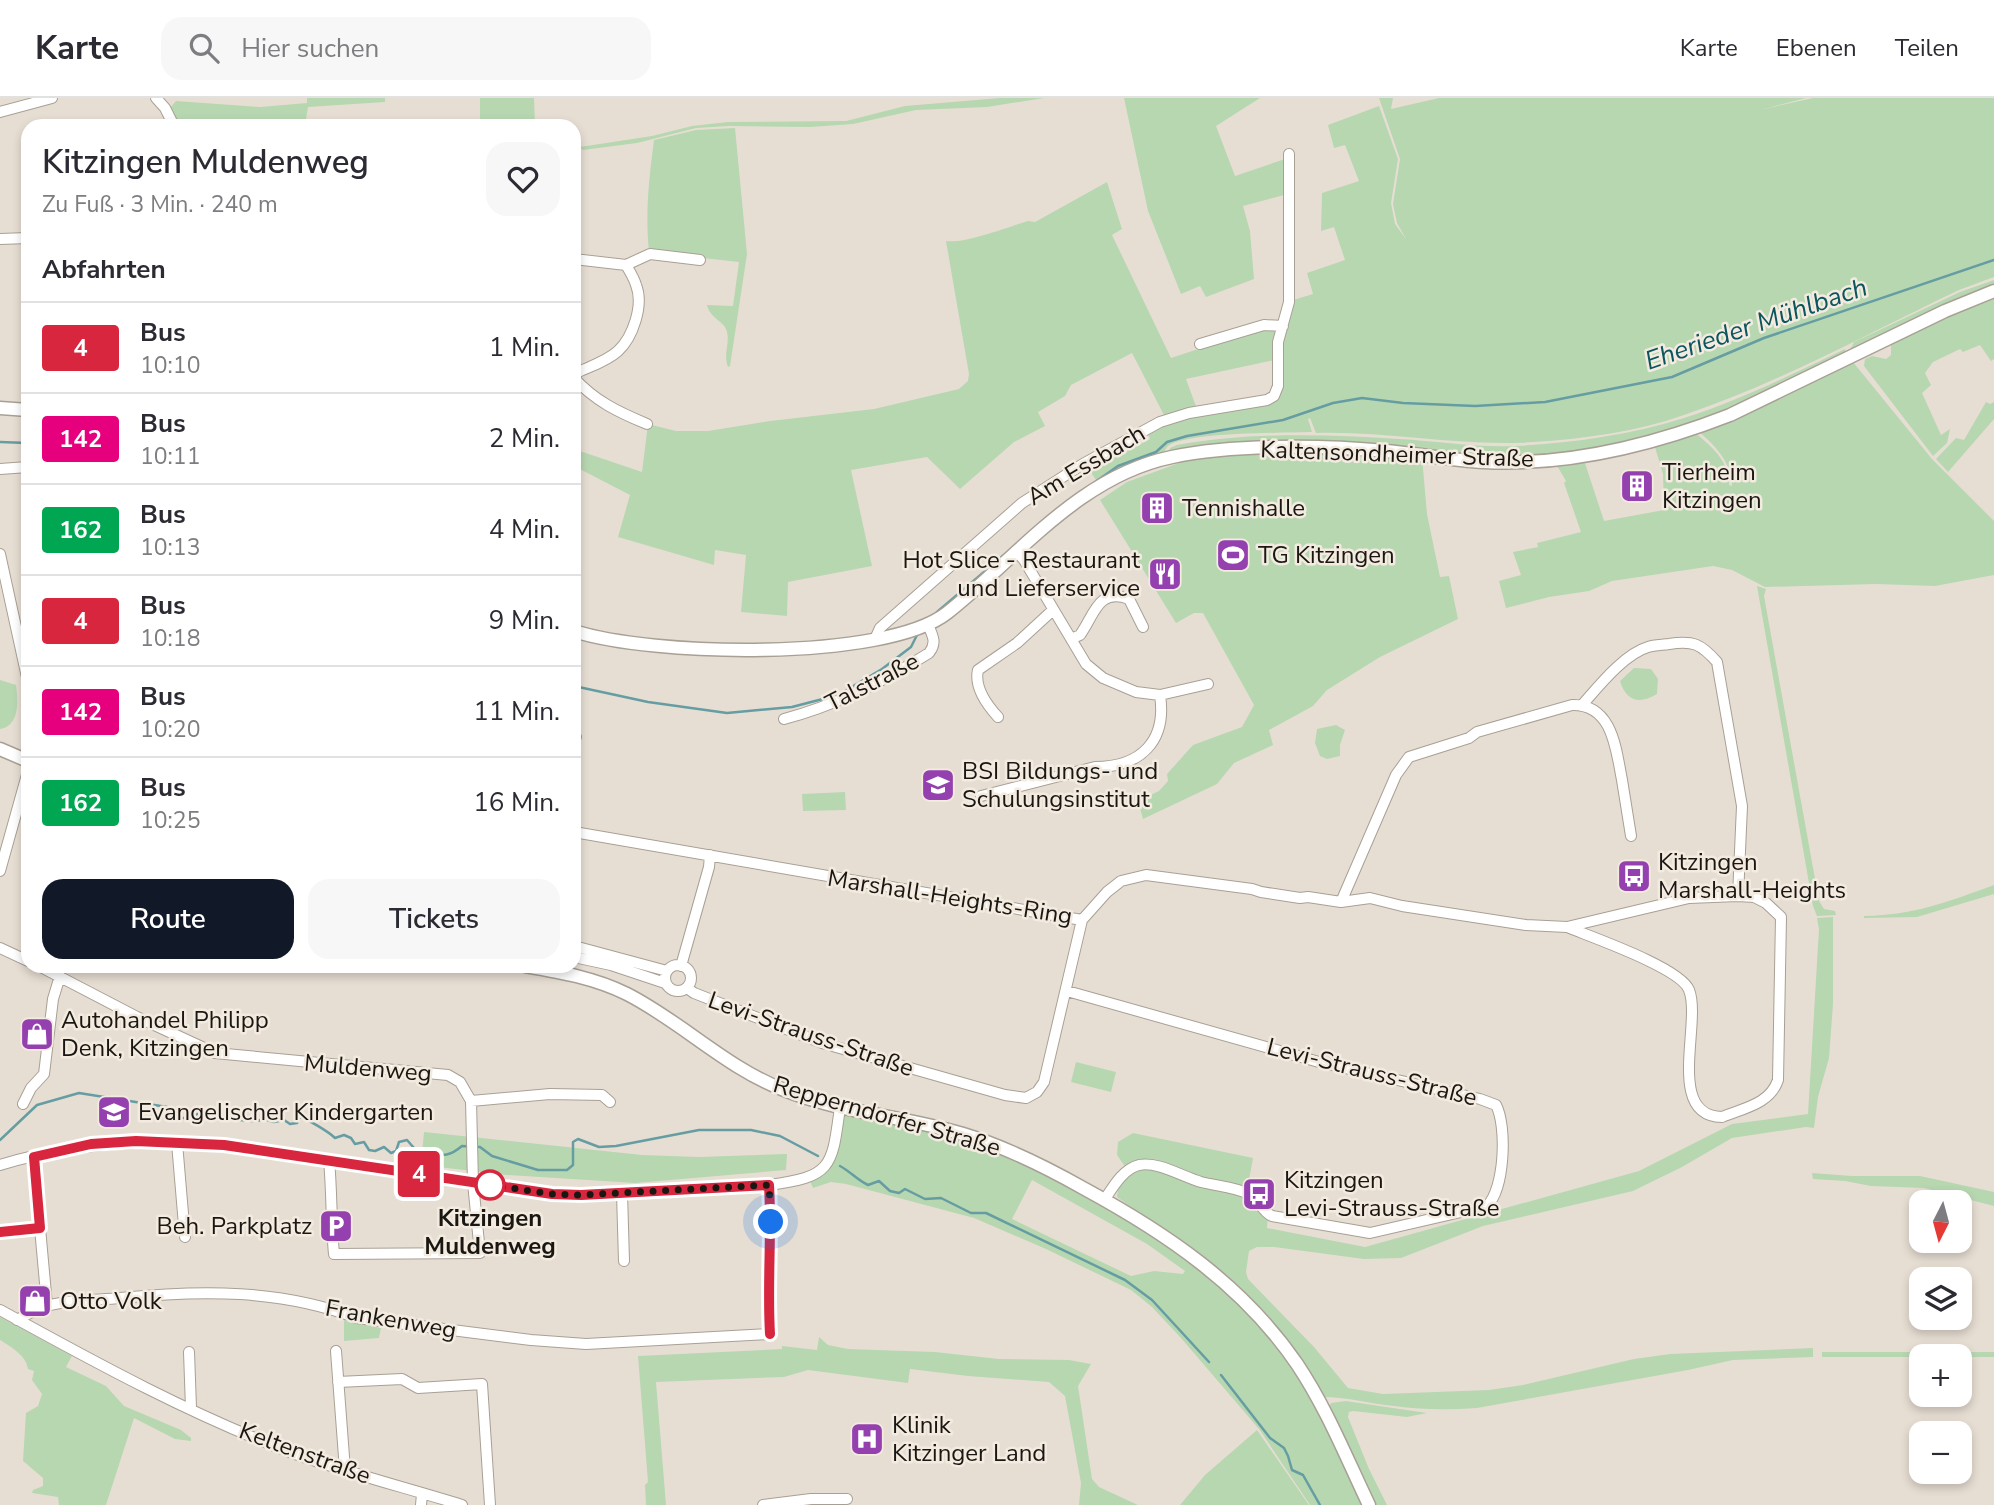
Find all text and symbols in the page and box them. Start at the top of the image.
search box [161,17,651,80]
text: Karte [35,26,119,71]
icon: search [185,29,223,67]
text: Hier suchen [241,31,379,66]
text: Karte [1680,32,1738,64]
text: Ebenen [1776,32,1857,64]
text: Teilen [1895,32,1959,64]
text: Kitzingen Muldenweg [42,140,369,185]
button: heart [486,142,560,216]
text: Zu Fuß · 3 Min. · 240 m [42,189,278,220]
text: Abfahrten [42,252,166,287]
water label: Eherieder Mühlbach [1640,270,1872,378]
text: Bus [140,315,186,350]
text: 1 Min. [489,330,560,365]
text: 4 [73,332,88,364]
text: 10:10 [140,350,200,381]
text: Bus [140,406,186,441]
street label: Am Essbach [1021,417,1151,513]
text: 2 Min. [489,421,560,456]
text: 142 [59,423,102,455]
street label: Kaltensondheimer Straße [1260,433,1534,475]
text: 10:11 [140,441,200,472]
place label: Tierheim Kitzingen [1662,456,1762,516]
building icon: Tierheim Kitzingen [1618,467,1656,505]
building icon: Tennishalle [1138,489,1176,527]
place label: Tennishalle [1182,492,1305,524]
text: Bus [140,497,186,532]
text: 4 Min. [489,512,560,547]
text: 162 [59,514,102,546]
text: 10:13 [140,532,200,563]
sports icon: TG Kitzingen [1214,536,1252,574]
place label: TG Kitzingen [1258,539,1395,571]
place label: Hot Slice - Restaurant und Lieferservice [903,544,1141,604]
restaurant icon: Hot Slice - Restaurant und Lieferservice [1146,555,1184,593]
text: Bus [140,588,186,623]
text: 9 Min. [489,603,560,638]
text: 4 [73,605,88,637]
text: 10:18 [140,623,200,654]
street label: Talstraße [820,645,924,719]
text: Bus [140,679,186,714]
text: 11 Min. [473,694,560,729]
text: 142 [59,696,102,728]
text: 10:20 [140,714,200,745]
place label: BSI Bildungs- und Schulungsinstitut [962,755,1158,815]
school or university icon: BSI Bildungs- und Schulungsinstitut [919,766,957,804]
text: Bus [140,770,186,805]
text: 16 Min. [473,785,560,820]
text: 162 [59,787,102,819]
text: 10:25 [140,805,200,836]
place label: Kitzingen Marshall-Heights [1658,846,1846,906]
bus stop icon: Kitzingen Marshall-Heights [1615,857,1653,895]
street label: Marshall-Heights-Ring [825,862,1075,932]
button: Route [42,879,294,959]
button: Tickets [308,879,560,959]
street label: Levi-Strauss-Straße [704,984,918,1084]
place label: Autohandel Philipp Denk, Kitzingen [61,1004,269,1064]
shop icon: Autohandel Philipp Denk, Kitzingen [18,1015,56,1053]
street label: Levi-Strauss-Straße [1264,1030,1480,1114]
street label: Muldenweg [303,1046,433,1090]
street label: Repperndorfer Straße [770,1068,1004,1164]
school or university icon: Evangelischer Kindergarten [95,1093,133,1131]
place label: Evangelischer Kindergarten [138,1096,434,1128]
line badge: 4 [396,1151,442,1197]
text: 4 [412,1158,426,1190]
place label: Kitzingen Levi-Strauss-Straße [1284,1164,1500,1224]
marker: Kitzingen Muldenweg [475,1170,505,1200]
bus stop icon: Kitzingen Levi-Strauss-Straße [1240,1175,1278,1213]
north arrow [1909,1190,1972,1253]
map controls [1909,1190,1972,1484]
place label: Kitzingen Muldenweg [424,1202,556,1262]
your location [753,1204,788,1239]
parking icon: Beh. Parkplatz [317,1207,355,1245]
place label: Beh. Parkplatz [156,1210,312,1242]
button: layers [1909,1267,1972,1330]
shop icon: Otto Volk [16,1282,54,1320]
place label: Otto Volk [60,1285,163,1317]
street label: Frankenweg [323,1292,459,1346]
button: + [1909,1344,1972,1407]
place label: Klinik Kitzinger Land [892,1409,1046,1469]
street label: Keltenstraße [235,1414,375,1492]
hospital icon: Klinik Kitzinger Land [848,1420,886,1458]
button: − [1909,1421,1972,1484]

